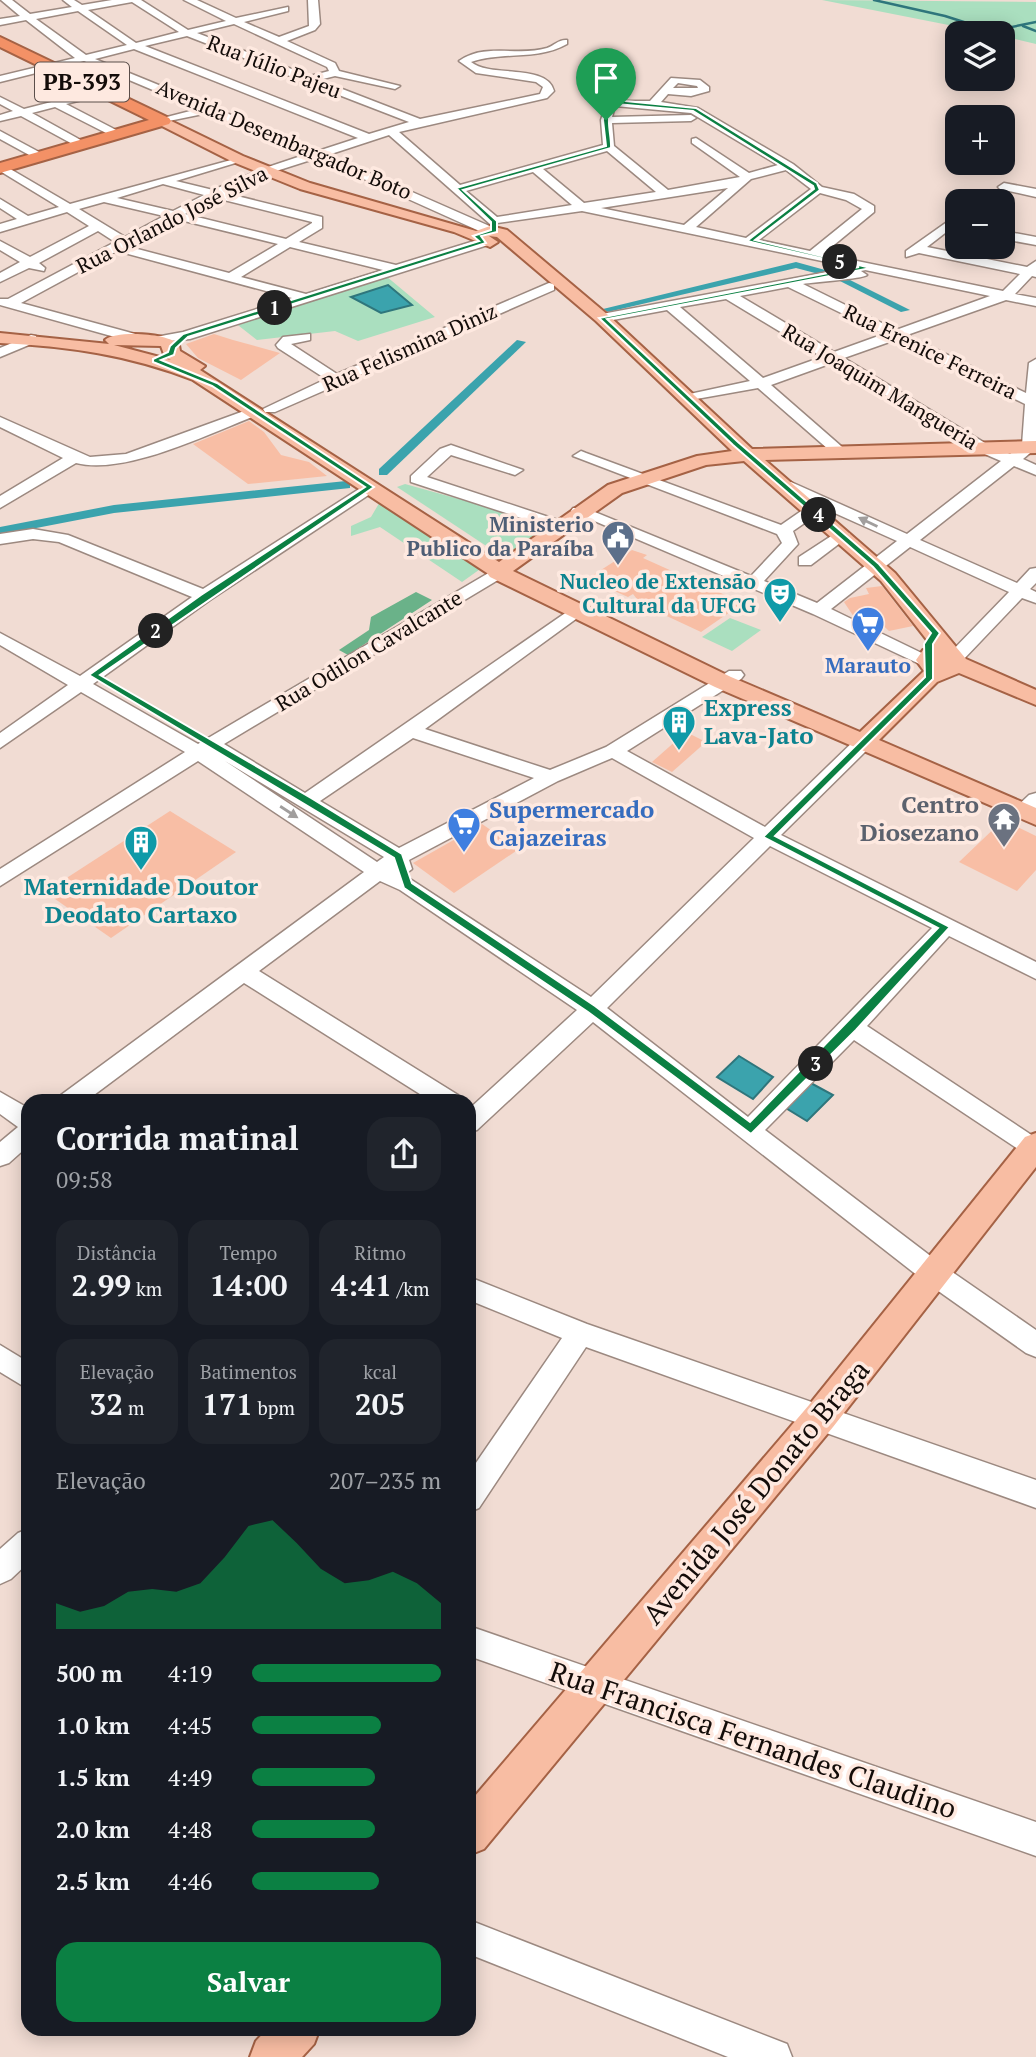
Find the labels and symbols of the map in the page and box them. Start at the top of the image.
street label: Rua Júlio Pajeu [203,28,345,104]
pin [576,48,636,120]
road number: PB-393 [35,62,129,102]
street label: Avenida Desembargador Boto [152,72,416,206]
street label: Rua Orlando José Silva [71,159,272,280]
pin: 5 [822,244,858,280]
pin: 1 [258,290,292,326]
street label: Rua Felismina Diniz [318,296,501,398]
street label: Rua Erenice Ferreira [839,297,1022,405]
street label: Rua Joaquim Mangueria [777,317,984,456]
pin: 4 [802,498,836,532]
place label: Ministerio Publico da Paraíba [407,510,594,562]
one-way arrow [858,517,878,528]
public building icon: Ministerio Publico da Paraíba [599,518,637,567]
place label: Nucleo de Extensão Cultural da UFCG [560,567,756,619]
theatre icon: Nucleo de Extensão Cultural da UFCG [761,575,799,624]
street label: Rua Odilon Cavalcante [270,583,467,717]
supermarket icon: Marauto [849,604,887,653]
pin: 2 [138,614,174,648]
place label: Marauto [825,651,911,679]
place label: Express Lava-Jato [704,691,814,751]
building icon: Express Lava-Jato [660,703,698,752]
place label: Centro Diosezano [860,788,979,848]
place label: Supermercado Cajazeiras [489,793,654,853]
temple icon: Centro Diosezano [985,800,1023,849]
supermarket icon: Supermercado Cajazeiras [445,805,483,854]
one-way arrow [279,806,299,819]
building icon: Maternidade Doutor Deodato Cartaxo [122,823,160,872]
place label: Maternidade Doutor Deodato Cartaxo [24,870,259,930]
pin: 3 [798,1046,834,1082]
street label: Avenida José Donato Braga [634,1352,877,1632]
street label: Rua Francisca Fernandes Claudino [545,1652,962,1827]

